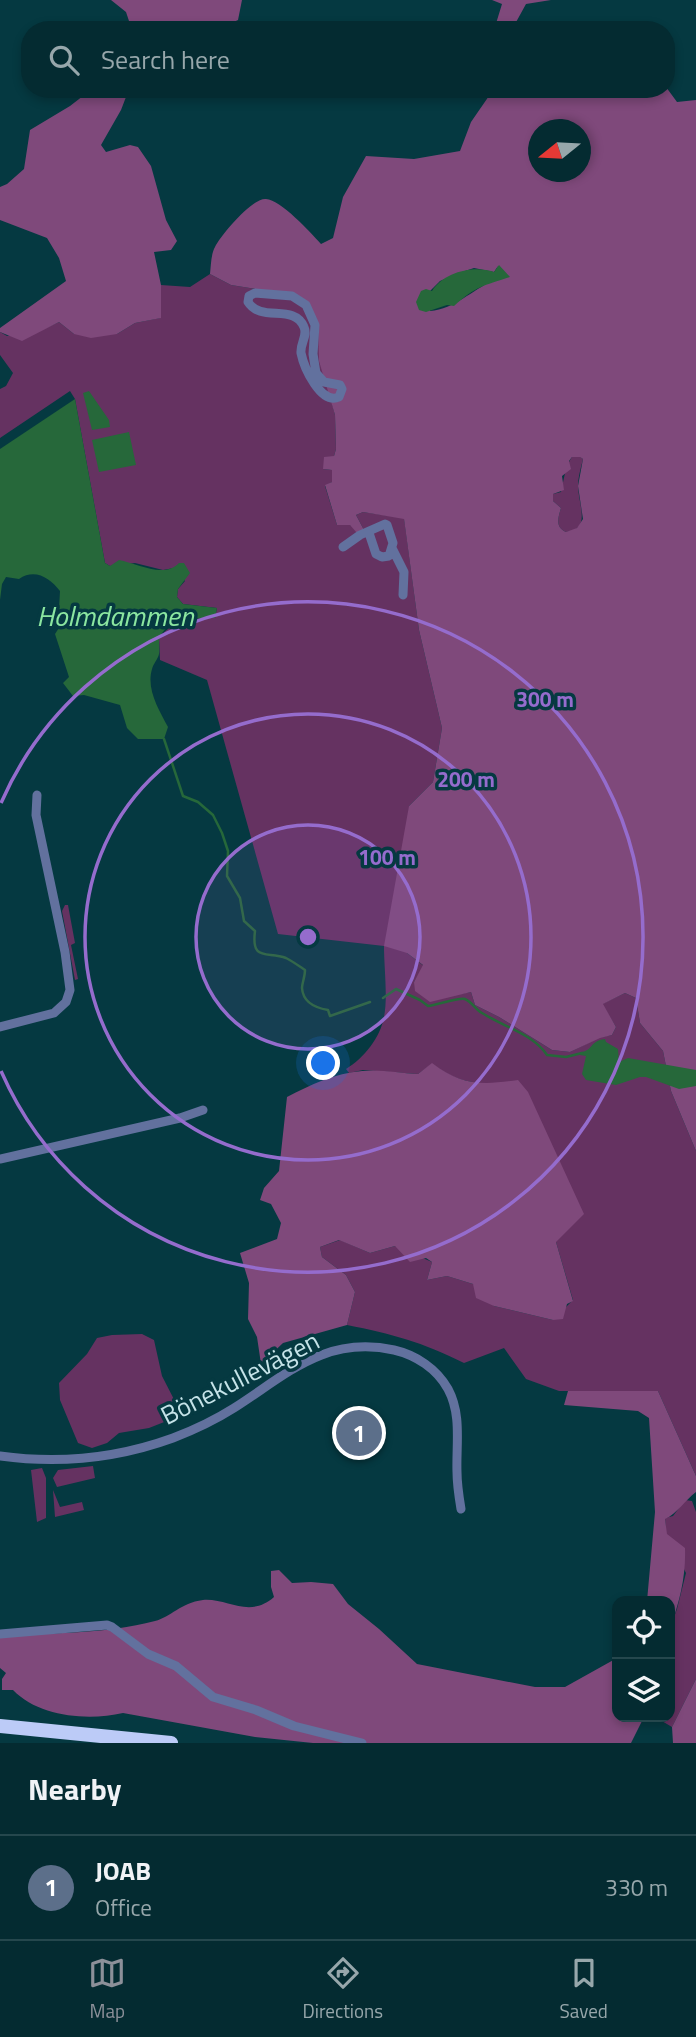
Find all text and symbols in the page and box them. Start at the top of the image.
search box [21,21,675,98]
text: Search here [101,40,230,79]
icon: search [45,41,83,79]
north arrow [528,119,591,182]
water label: Holmdammen [36,594,195,637]
text: 300 m [516,683,574,715]
text: 200 m [437,763,495,795]
text: 100 m [358,841,416,873]
centre of rings [296,925,320,949]
your location [306,1046,340,1080]
street label: Bönekullevägen [153,1321,326,1434]
pin: 1 [336,1407,382,1459]
map controls [612,1596,675,1722]
button: locate [612,1596,675,1659]
button: layers [612,1659,675,1722]
text: Nearby [28,1766,121,1812]
text: JOAB [95,1851,151,1890]
text: 1 [45,1870,57,1905]
text: 330 m [605,1870,668,1905]
text: Office [95,1890,152,1925]
tab: Map [88,1954,126,2025]
tab: Directions [303,1954,383,2025]
tab: Saved [559,1954,608,2025]

